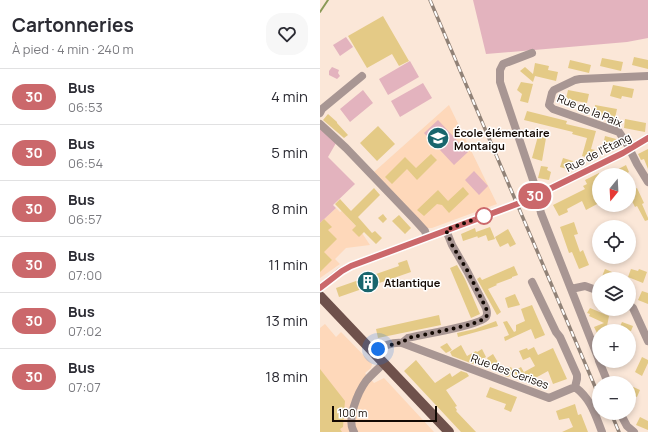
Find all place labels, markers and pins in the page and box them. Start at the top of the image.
school or university icon: École élémentaire Montaigu [425,125,451,151]
place label: École élémentaire Montaigu [454,125,550,153]
unlabelled marker [475,207,493,225]
building icon: Atlantique [355,269,381,295]
place label: Atlantique [384,275,441,290]

